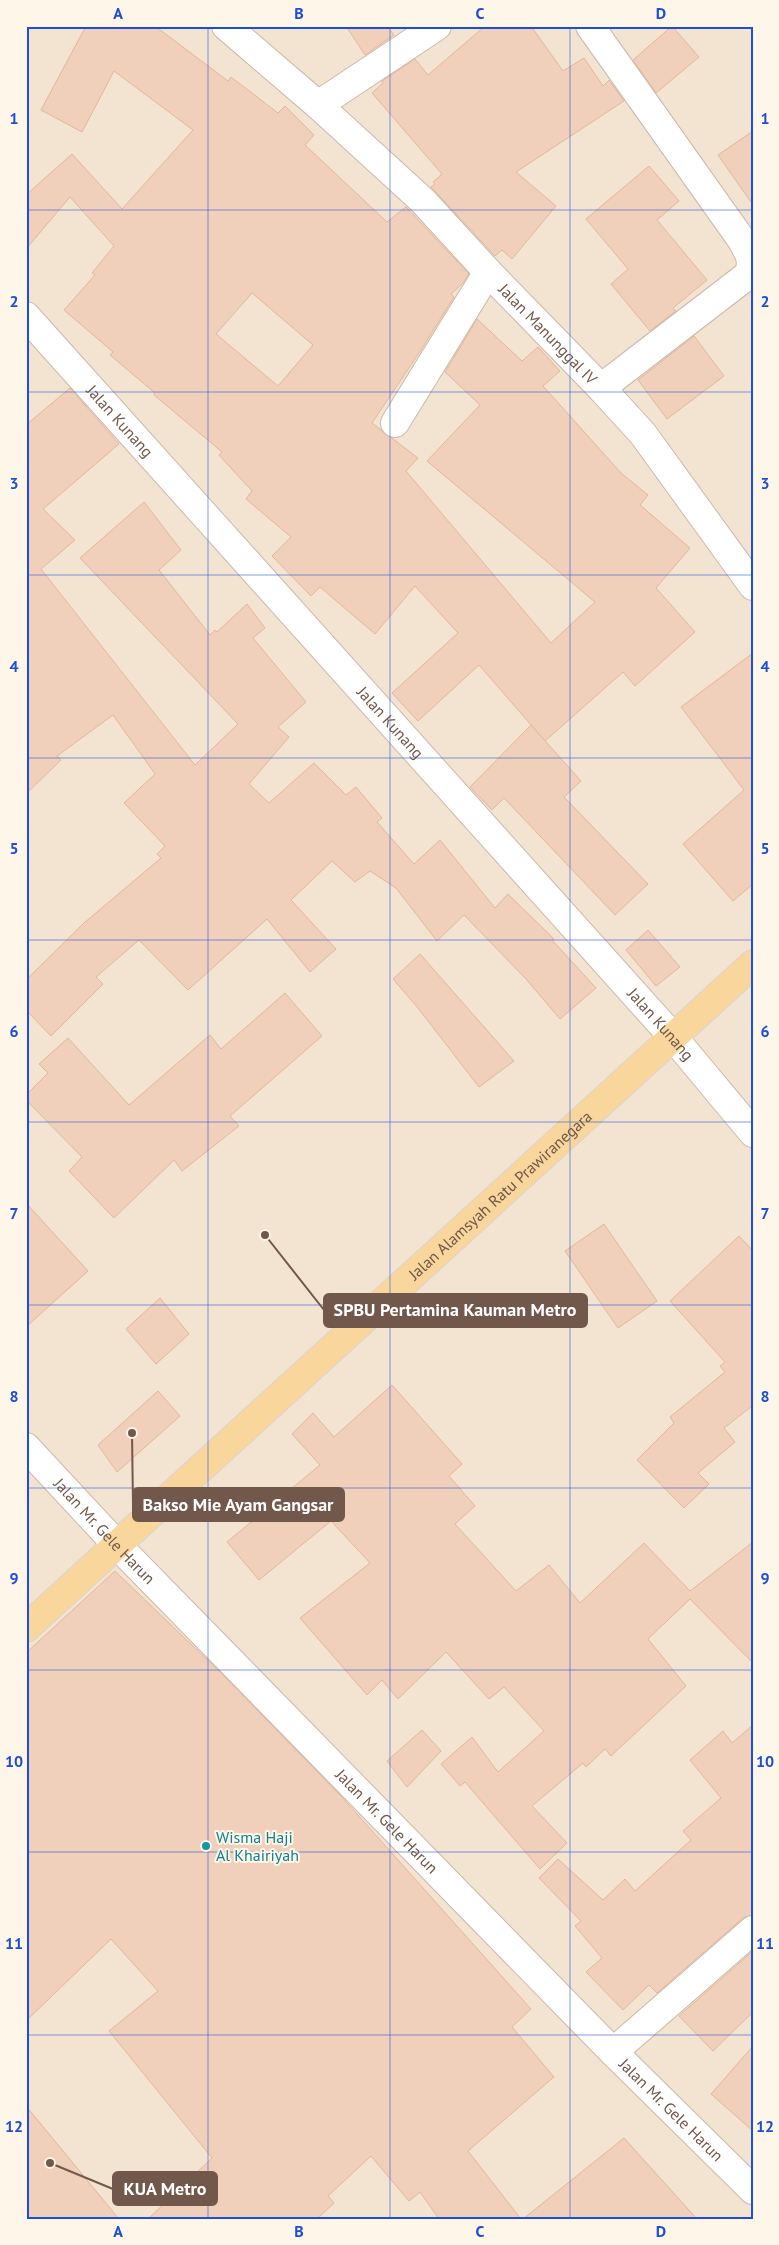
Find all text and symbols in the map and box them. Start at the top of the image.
text: A [113,3,123,23]
text: B [294,3,304,23]
text: C [476,3,485,23]
text: D [656,3,666,23]
text: 1 [9,108,19,128]
text: 1 [760,108,770,128]
street label: Jalan Manunggal IV [494,278,602,389]
text: 2 [9,291,19,311]
text: 2 [760,291,770,311]
street label: Jalan Kunang [82,380,158,461]
text: 3 [9,473,19,493]
text: 3 [760,473,770,493]
text: 4 [9,656,19,676]
text: 4 [760,656,770,676]
street label: Jalan Kunang [352,681,428,763]
text: 5 [9,838,19,858]
text: 5 [760,838,770,858]
street label: Jalan Kunang [623,983,698,1064]
text: 6 [9,1021,19,1041]
text: 6 [760,1021,770,1041]
street label: Jalan Alamsyah Ratu Prawiranegara [403,1106,596,1285]
text: 7 [9,1203,19,1223]
text: 7 [760,1203,770,1223]
callout: SPBU Pertamina Kauman Metro [324,1294,587,1327]
text: SPBU Pertamina Kauman Metro [334,1298,577,1321]
text: 8 [9,1386,19,1406]
text: 8 [760,1386,770,1406]
street label: Jalan Mr. Gele Harun [49,1473,159,1588]
callout: Bakso Mie Ayam Gangsar [133,1488,344,1521]
text: Bakso Mie Ayam Gangsar [143,1493,334,1516]
text: 9 [9,1568,19,1588]
text: 9 [760,1568,770,1588]
text: 10 [5,1751,23,1771]
text: 10 [756,1751,774,1771]
street label: Jalan Mr. Gele Harun [331,1764,443,1878]
place label: Wisma Haji Al Khairiyah [216,1827,299,1865]
marker: Wisma Haji Al Khairiyah [200,1840,212,1852]
text: 11 [5,1933,23,1953]
text: 11 [756,1933,774,1953]
street label: Jalan Mr. Gele Harun [614,2053,728,2165]
text: 12 [5,2116,23,2136]
text: 12 [756,2116,774,2136]
callout: KUA Metro [113,2172,217,2205]
text: KUA Metro [124,2177,207,2200]
text: A [113,2221,123,2241]
text: B [294,2221,304,2241]
text: C [476,2221,485,2241]
text: D [656,2221,666,2241]

